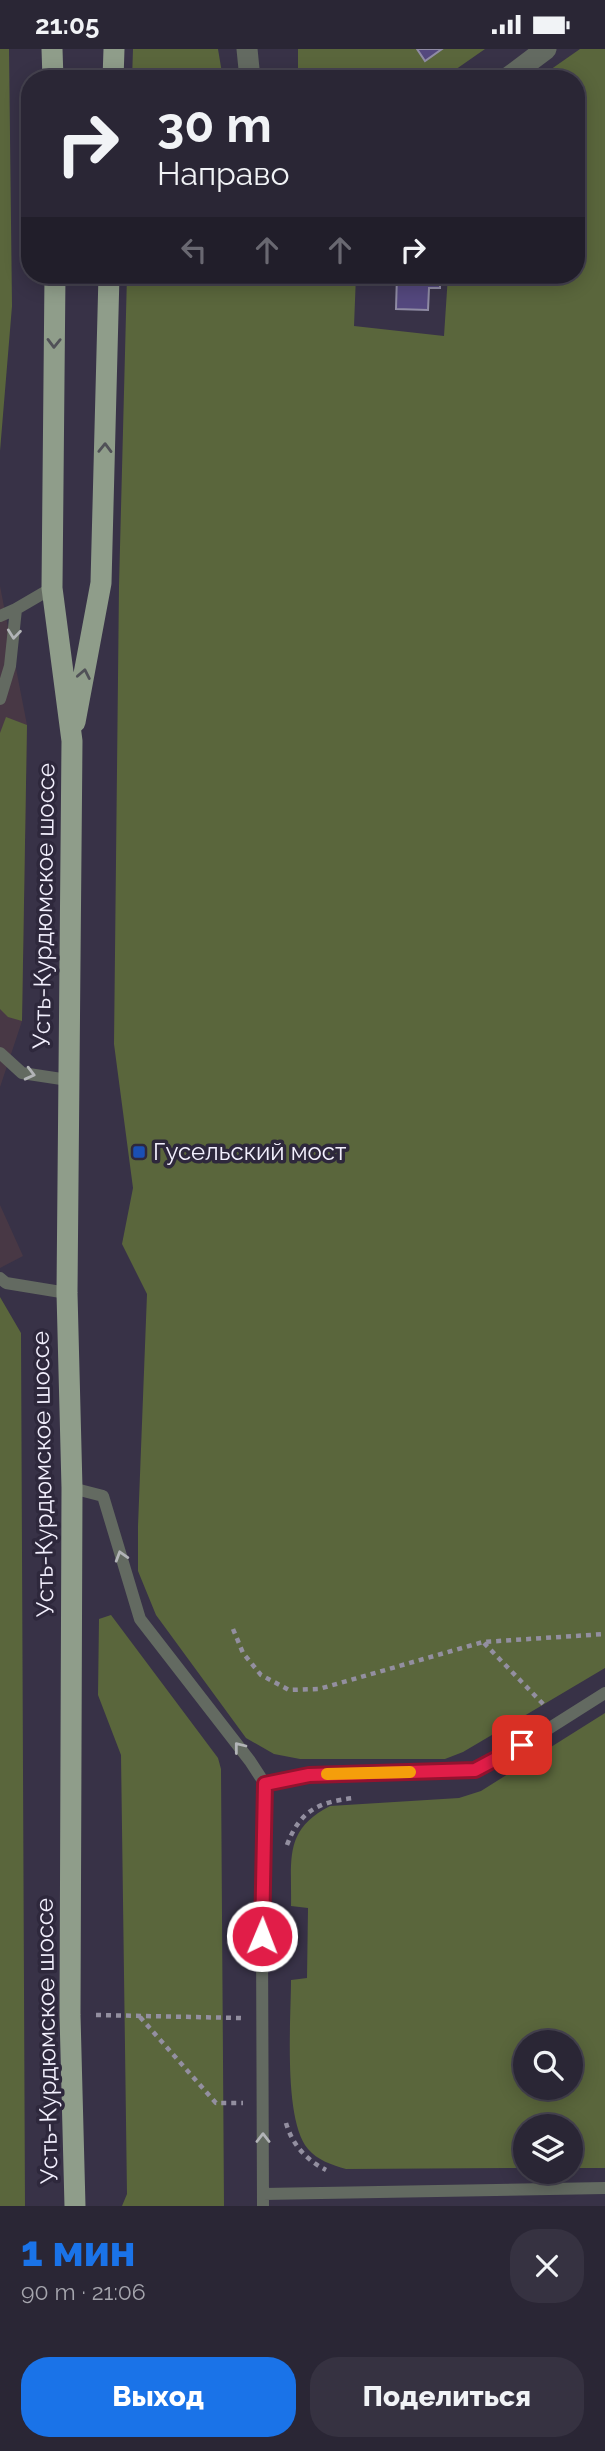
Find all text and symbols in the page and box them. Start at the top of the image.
text: 21:05 [35,10,99,40]
text: 30 m [157,96,272,153]
icon: right [42,98,133,189]
text: Направо [157,155,289,192]
icon: left [175,231,213,269]
icon: ahead [248,231,286,269]
icon: ahead [321,231,359,269]
icon: right [394,231,432,269]
one-way arrow [46,338,62,349]
one-way arrow [97,443,112,454]
one-way arrow [6,628,21,640]
one-way arrow [76,668,91,680]
street label: Усть-Курдюмское шоссе [27,763,60,1049]
one-way arrow [24,1065,36,1080]
place label: Гусельский мост [153,1137,347,1166]
marker: Гусельский мост [131,1144,147,1160]
street label: Усть-Курдюмское шоссе [26,1331,59,1617]
one-way arrow [115,1550,129,1562]
pin [492,1715,552,1775]
icon: arrive [503,1726,541,1764]
one-way arrow [234,1742,247,1755]
street label: Усть-Курдюмское шоссе [30,1898,63,2184]
position arrow [225,1899,299,1973]
map controls [513,2030,583,2184]
button: search [513,2030,583,2100]
button: layers [513,2114,583,2184]
one-way arrow [255,2132,271,2143]
text: 1 мин [21,2227,135,2276]
button: close [510,2229,584,2303]
text: 90 m · 21:06 [21,2278,146,2305]
button: Выход [21,2357,296,2437]
button: Поделиться [310,2357,584,2437]

